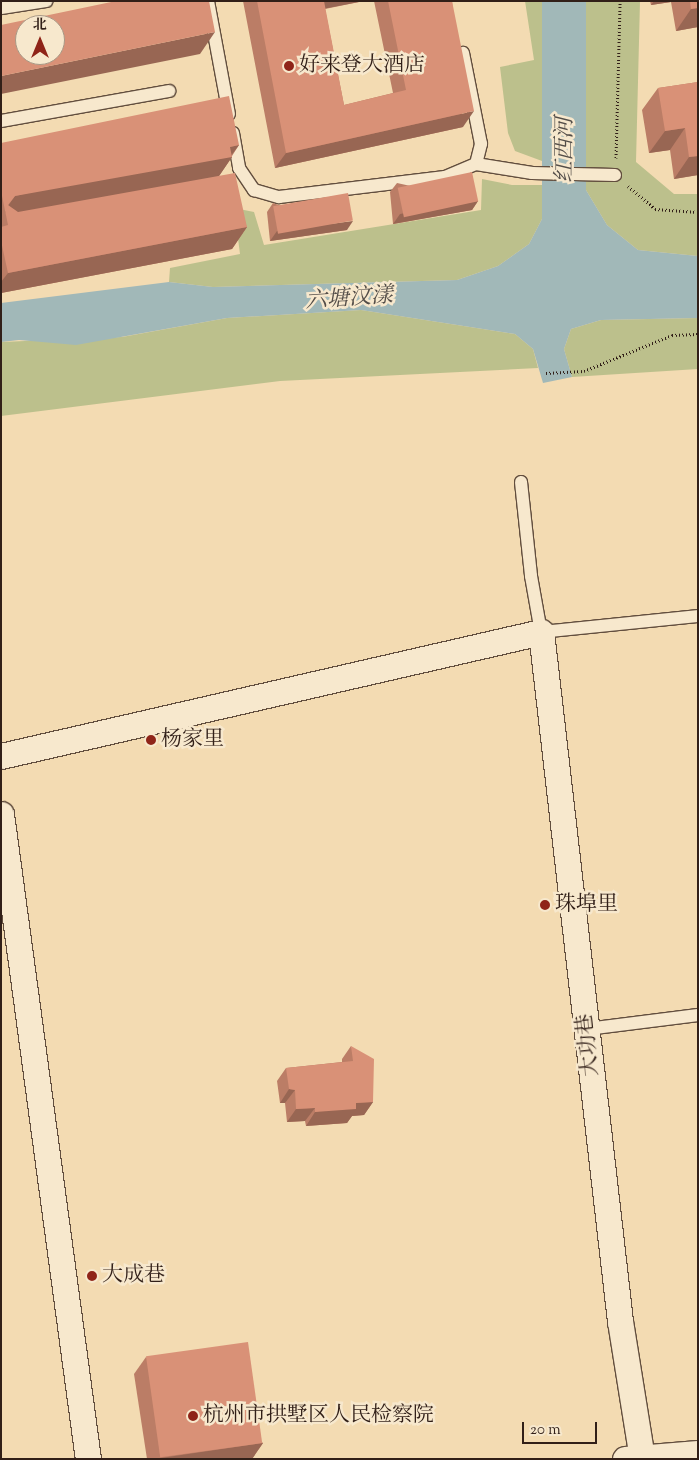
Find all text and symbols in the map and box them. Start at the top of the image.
north arrow [15,15,65,65]
text: 北 [33,16,47,36]
place label: 好来登大酒店 [299,53,425,79]
marker: 好来登大酒店 [283,60,295,72]
water label: 红西河 [554,117,580,183]
water label: 六塘汶漾 [304,284,394,316]
place label: 杨家里 [161,727,224,753]
marker: 杨家里 [145,734,157,746]
place label: 珠埠里 [555,892,618,918]
marker: 珠埠里 [539,899,551,911]
street label: 大功巷 [573,1012,605,1078]
place label: 大成巷 [102,1263,165,1289]
marker: 大成巷 [86,1270,98,1282]
place label: 杭州市拱墅区人民检察院 [203,1403,434,1429]
marker: 杭州市拱墅区人民检察院 [187,1410,199,1422]
scale bar [524,1412,599,1444]
text: 20 m [530,1420,561,1441]

